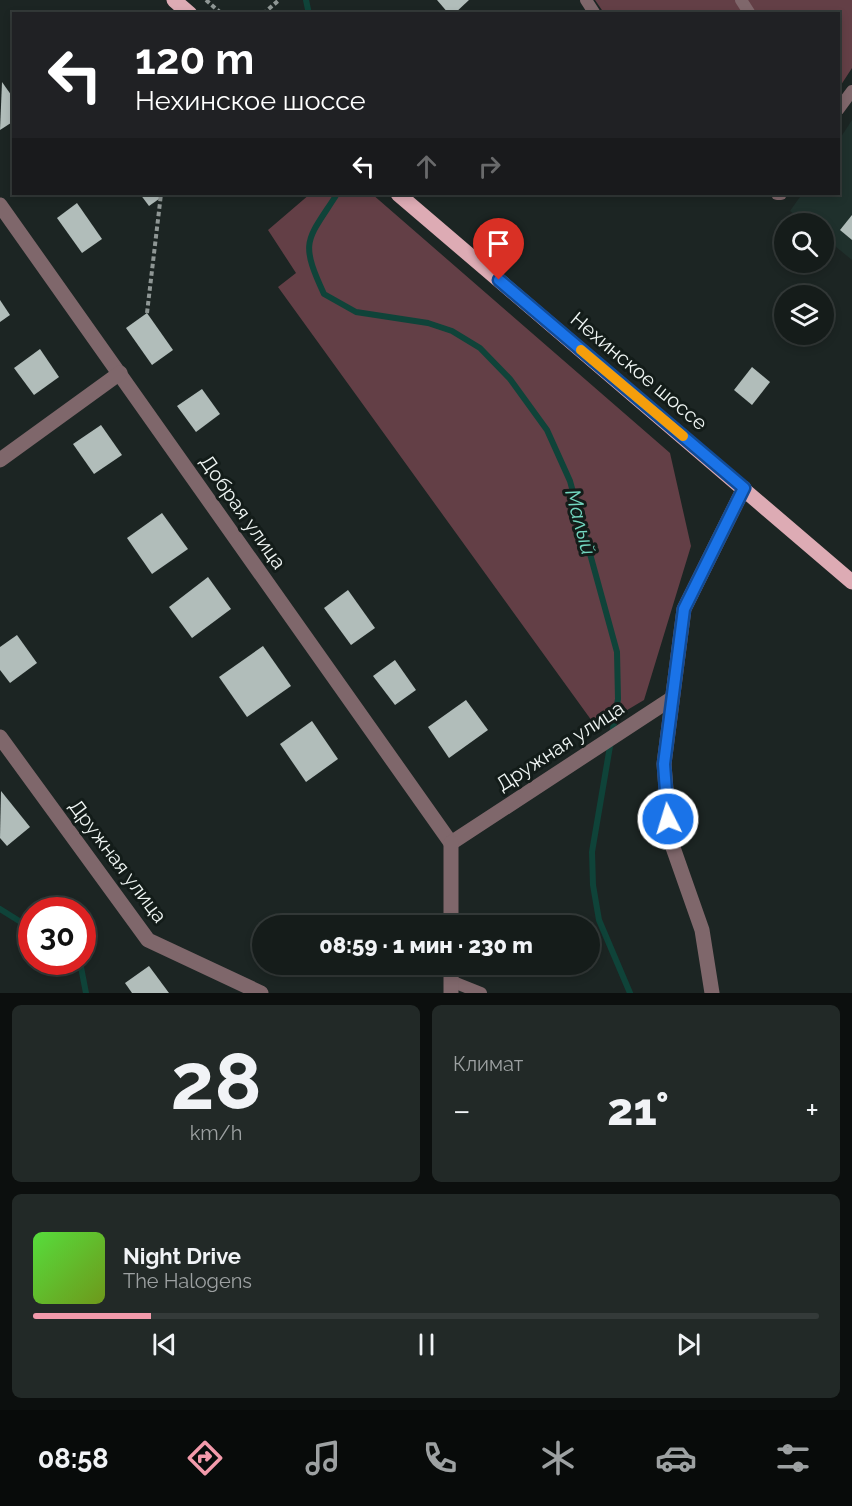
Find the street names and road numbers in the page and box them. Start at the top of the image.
street label: Нехинское шоссе [566,307,712,435]
street label: Добрая улица [195,450,291,574]
street label: Дружная улица [492,696,628,796]
street label: Дружная улица [64,795,172,927]

